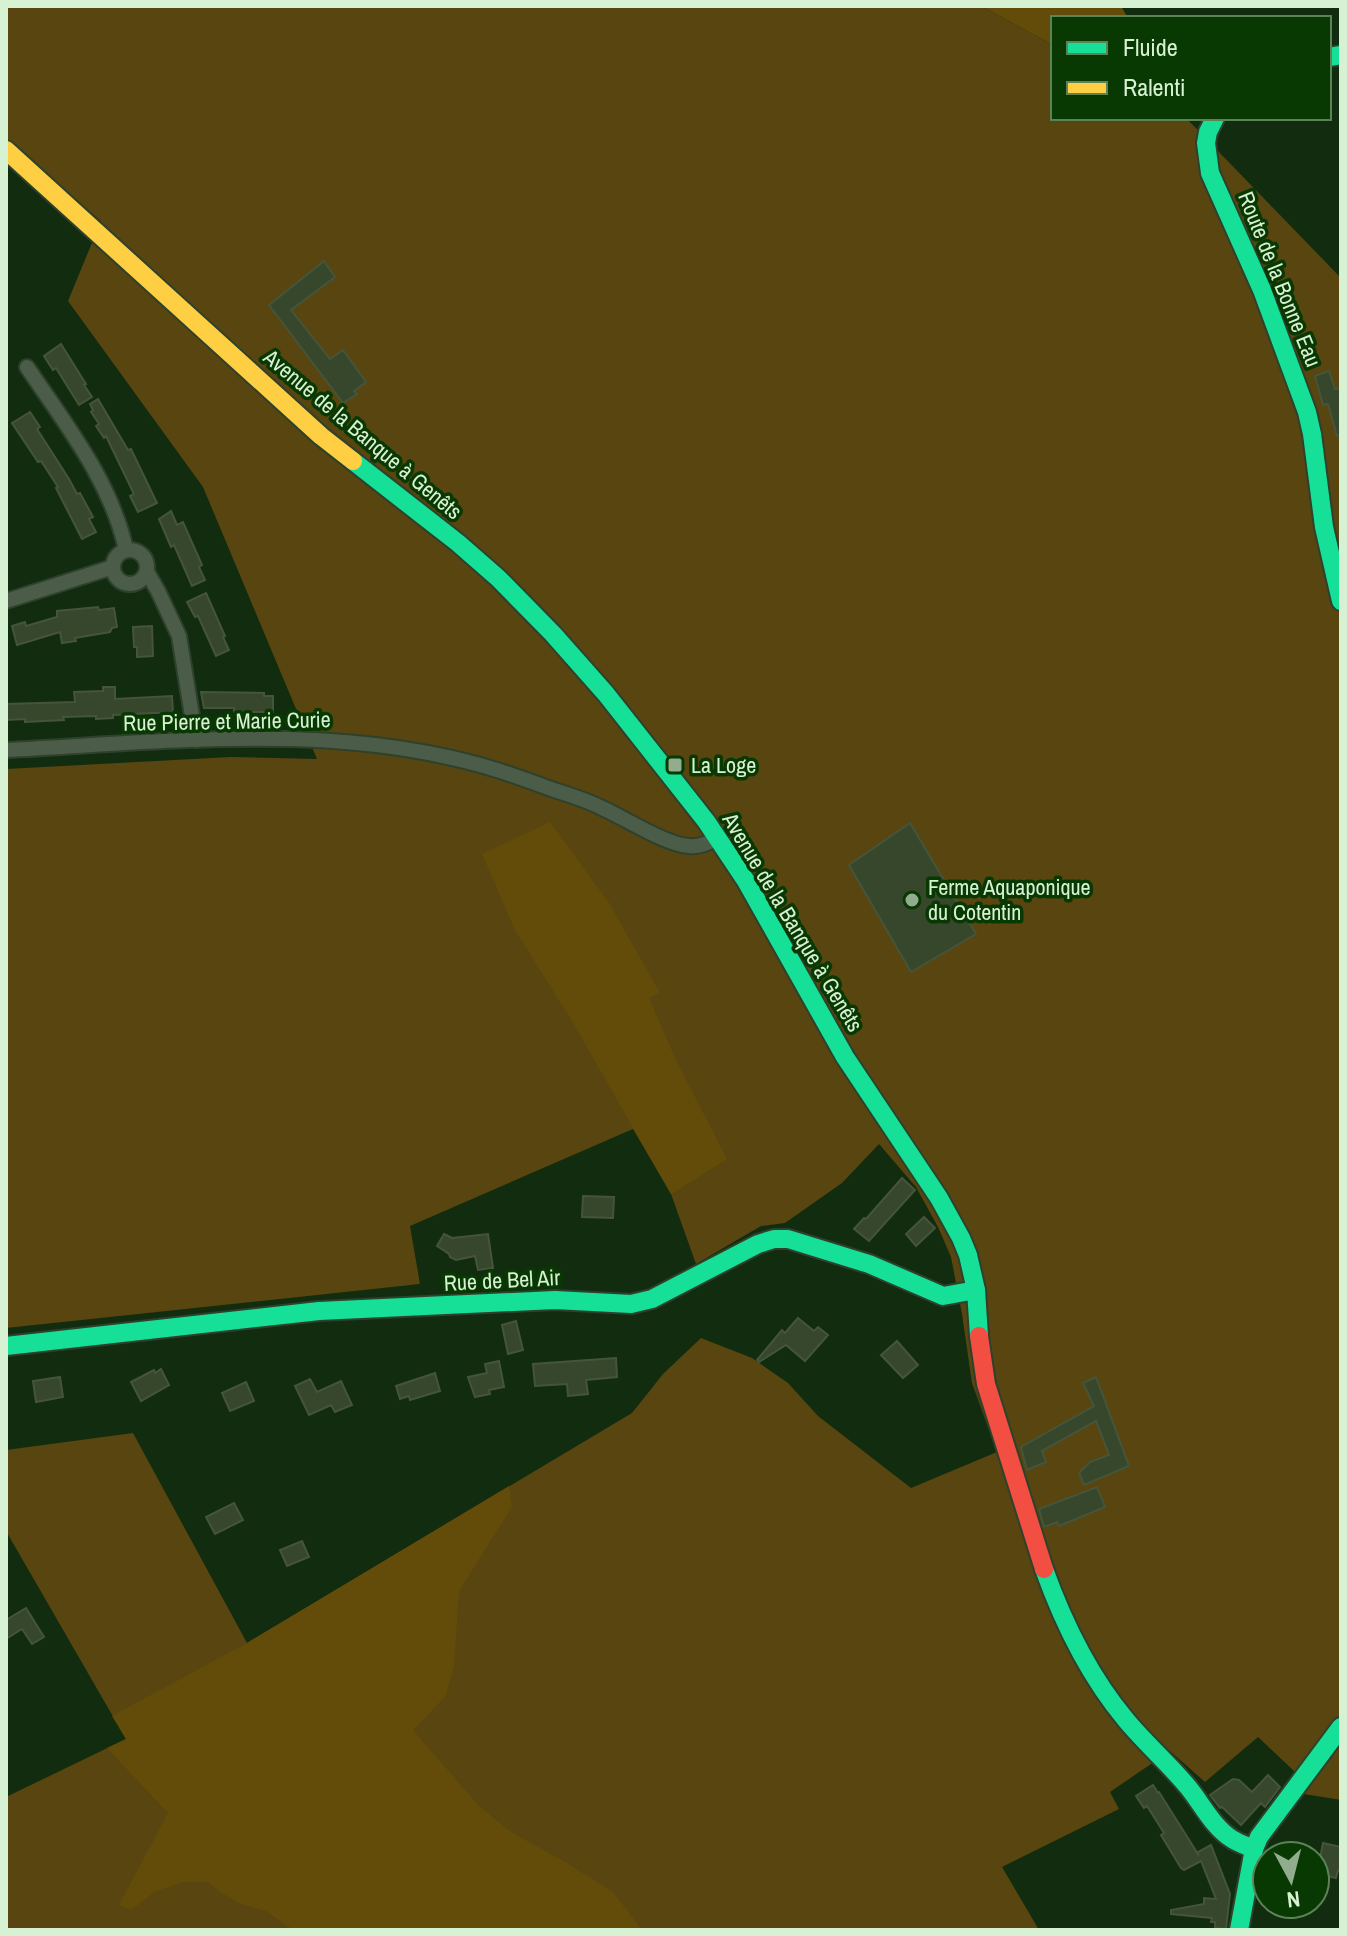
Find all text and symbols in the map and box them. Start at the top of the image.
legend [1051,16,1331,120]
text: Fluide [1123,31,1178,63]
text: Ralenti [1123,71,1185,103]
street label: Route de la Bonne Eau [1231,187,1329,371]
street label: Avenue de la Banque à Genêts [257,341,469,526]
street label: Rue Pierre et Marie Curie [123,704,331,738]
place label: La Loge [691,750,756,780]
marker: La Loge [666,756,684,774]
street label: Avenue de la Banque à Genêts [715,806,870,1037]
place label: Ferme Aquaponique du Cotentin [928,872,1091,927]
marker: Ferme Aquaponique du Cotentin [903,891,921,909]
street label: Rue de Bel Air [443,1262,561,1298]
north arrow [1251,1840,1331,1920]
text: N [1285,1884,1302,1916]

